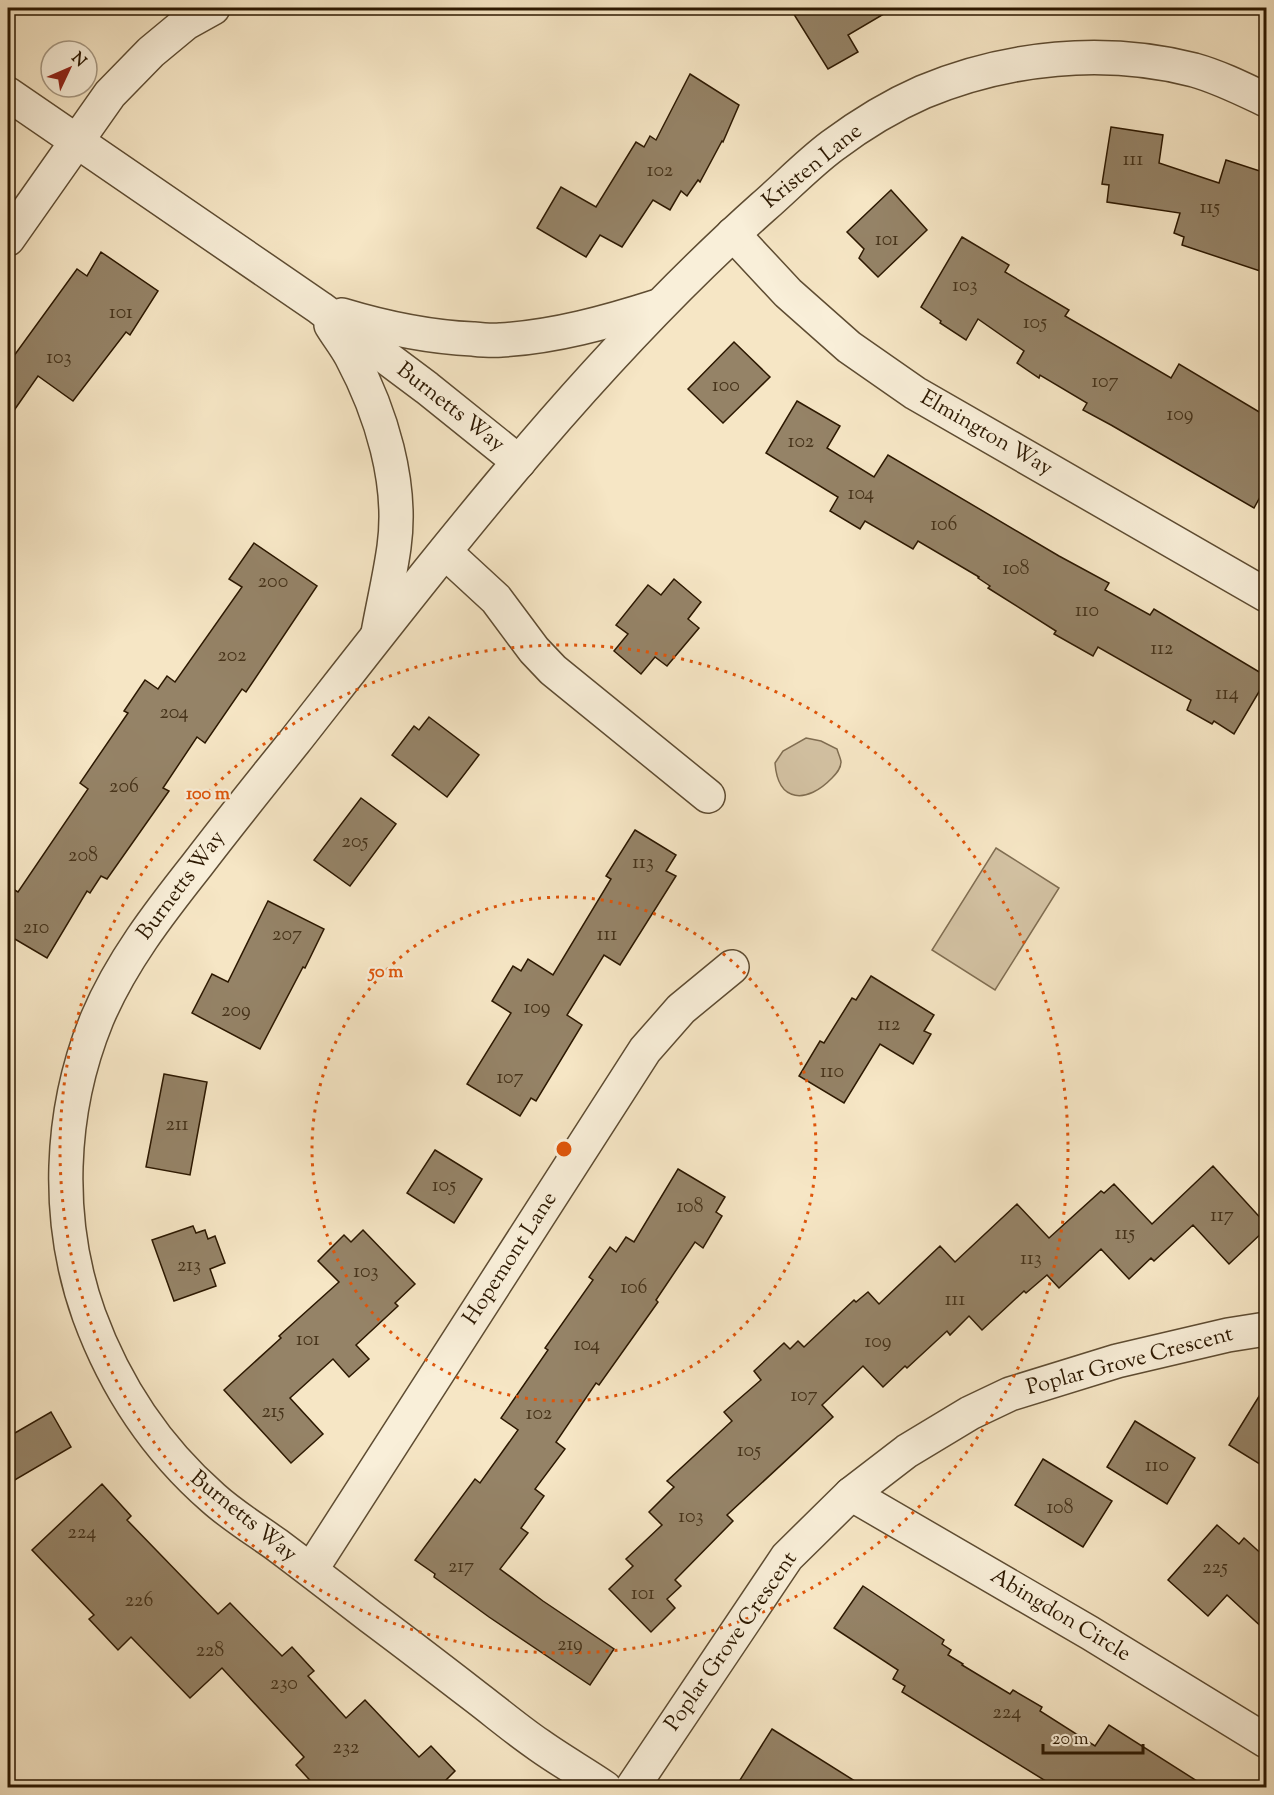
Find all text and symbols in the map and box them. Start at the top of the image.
north arrow [39,39,99,99]
text: N [65,48,91,73]
street label: Kristen Lane [756,117,870,217]
house number: 111 [1123,146,1143,175]
house number: 102 [647,157,673,186]
house number: 115 [1200,194,1220,223]
house number: 101 [875,226,899,255]
house number: 103 [952,272,978,301]
house number: 101 [109,299,133,328]
house number: 105 [1023,309,1047,338]
house number: 103 [46,344,72,373]
street label: Burnetts Way [389,355,511,461]
house number: 107 [1091,368,1119,397]
house number: 100 [712,372,740,401]
street label: Elmington Way [914,383,1058,485]
house number: 109 [1167,401,1193,430]
house number: 102 [788,428,814,457]
house number: 104 [848,480,874,509]
house number: 106 [930,511,958,540]
house number: 108 [1002,555,1030,584]
house number: 200 [258,568,288,597]
house number: 110 [1075,597,1099,626]
house number: 112 [1151,635,1173,664]
house number: 202 [217,642,247,671]
house number: 114 [1215,680,1239,709]
house number: 204 [159,699,189,728]
house number: 206 [109,773,139,802]
text: 100 m [186,782,230,808]
street label: Burnetts Way [130,824,234,948]
house number: 205 [342,828,369,857]
house number: 208 [68,842,98,871]
house number: 113 [632,849,654,878]
house number: 210 [23,914,49,943]
house number: 207 [272,921,302,950]
house number: 111 [597,921,617,950]
text: 50 m [367,960,403,986]
house number: 109 [524,994,550,1023]
house number: 209 [221,997,251,1026]
house number: 112 [878,1011,900,1040]
house number: 110 [820,1058,844,1087]
house number: 107 [496,1064,524,1093]
house number: 211 [166,1111,189,1140]
centre of rings [554,1139,574,1159]
house number: 105 [432,1172,456,1201]
street label: Hopemont Lane [456,1186,566,1332]
house number: 108 [676,1193,704,1222]
house number: 117 [1210,1202,1234,1231]
house number: 115 [1115,1220,1135,1249]
house number: 113 [1020,1245,1042,1274]
house number: 213 [177,1252,201,1281]
house number: 103 [353,1258,379,1287]
house number: 106 [620,1274,648,1303]
house number: 111 [945,1286,965,1315]
street label: Poplar Grove Crescent [1023,1319,1237,1405]
house number: 101 [296,1326,320,1355]
house number: 109 [865,1328,891,1357]
house number: 104 [574,1331,600,1360]
house number: 107 [790,1382,818,1411]
house number: 215 [262,1398,285,1427]
house number: 102 [526,1400,552,1429]
house number: 105 [737,1437,761,1466]
house number: 110 [1145,1452,1169,1481]
street label: Burnetts Way [182,1464,304,1570]
house number: 108 [1046,1494,1074,1523]
house number: 103 [678,1503,704,1532]
house number: 224 [68,1519,96,1548]
street label: Poplar Grove Crescent [658,1545,806,1738]
house number: 217 [448,1553,474,1582]
house number: 225 [1202,1554,1228,1583]
street label: Abingdon Circle [984,1561,1136,1671]
house number: 101 [631,1580,655,1609]
house number: 226 [125,1587,153,1616]
house number: 219 [557,1631,583,1660]
house number: 228 [196,1637,224,1666]
house number: 230 [270,1670,298,1699]
house number: 224 [993,1699,1021,1728]
scale bar [1043,1717,1144,1755]
text: 20 m [1052,1727,1089,1753]
house number: 232 [333,1734,359,1763]

